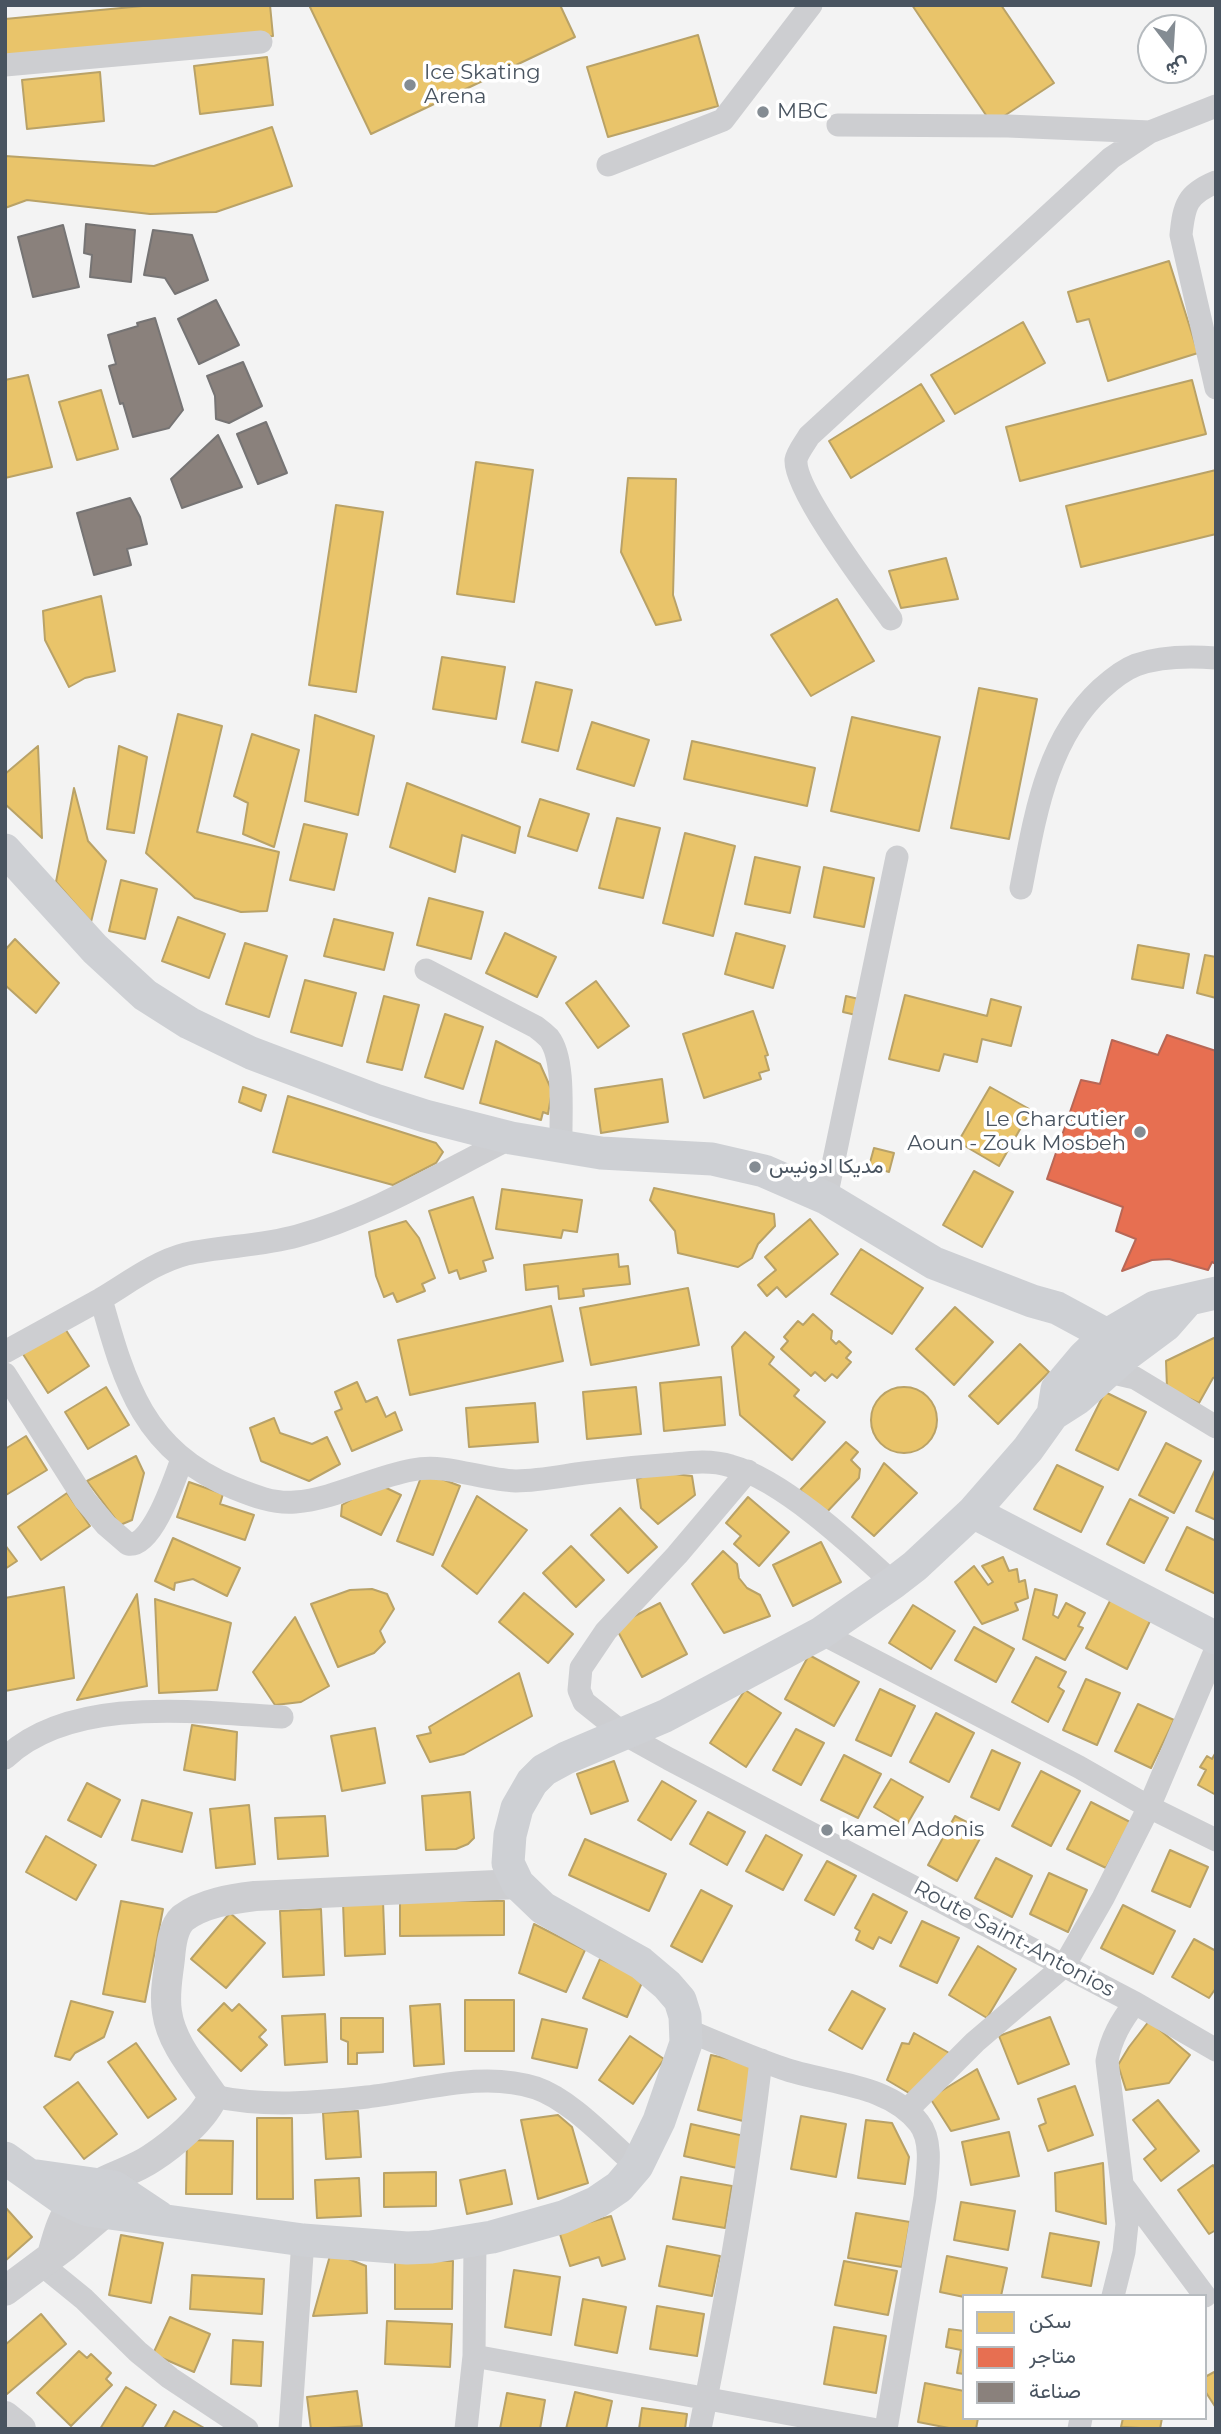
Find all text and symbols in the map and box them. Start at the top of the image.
north arrow [1137,14,1207,84]
text: ش [1163,53,1192,82]
place label: Ice Skating Arena [424,60,541,110]
marker: Ice Skating Arena [402,77,418,93]
place label: MBC [777,99,828,125]
marker: MBC [755,104,771,120]
place label: Le Charcutier Aoun - Zouk Mosbeh [907,1107,1126,1157]
marker: Le Charcutier Aoun - Zouk Mosbeh [1132,1124,1148,1140]
place label: مديكا ادونيس [769,1154,883,1180]
marker: مديكا ادونيس [747,1159,763,1175]
place label: kamel Adonis [841,1817,984,1843]
marker: kamel Adonis [819,1822,835,1838]
street label: Route Saint-Antonios [909,1875,1119,2003]
legend [962,2294,1207,2420]
text: سكن [1029,2308,1071,2333]
text: متاجر [1029,2343,1076,2368]
text: صناعة [1029,2378,1081,2403]

